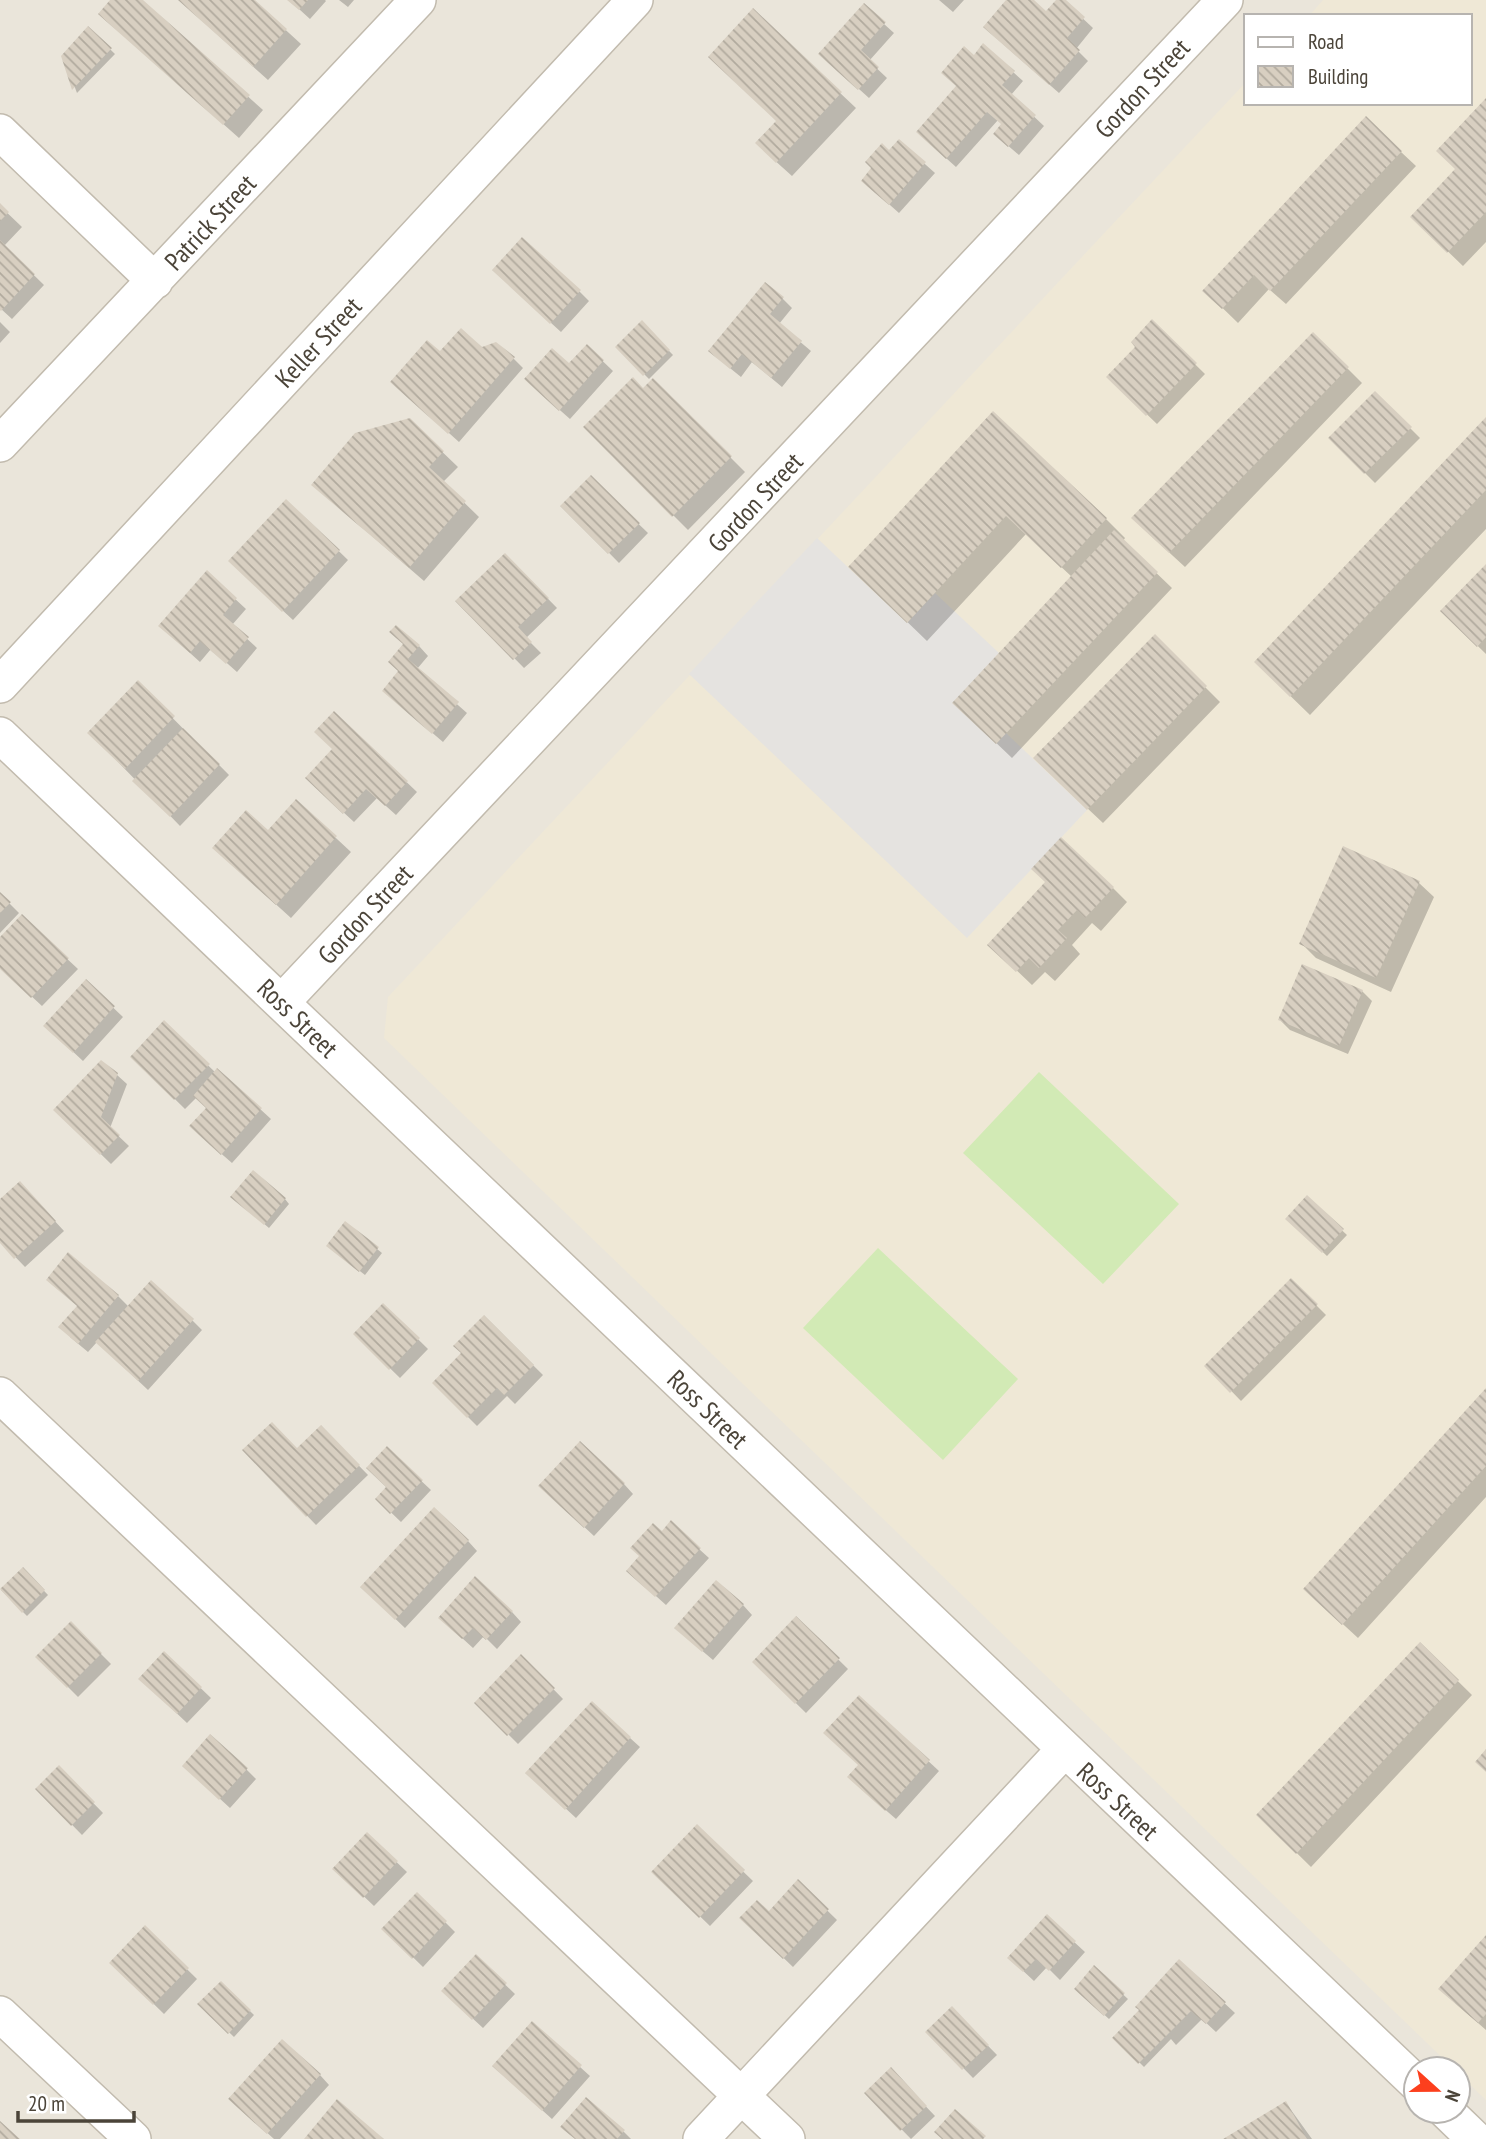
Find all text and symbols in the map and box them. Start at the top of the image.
legend [1244,14,1472,105]
text: Road [1308,28,1344,55]
street label: Gordon Street [1088,31,1196,145]
text: Building [1308,63,1368,90]
street label: Patrick Street [157,167,263,277]
street label: Keller Street [268,290,368,394]
street label: Gordon Street [701,445,809,559]
street label: Gordon Street [311,857,419,971]
street label: Ross Street [251,972,345,1064]
street label: Ross Street [661,1363,755,1455]
street label: Ross Street [1070,1755,1166,1847]
north arrow [1402,2055,1472,2125]
scale bar [18,2080,133,2124]
text: N [1440,2087,1466,2105]
text: 20 m [28,2090,65,2117]

